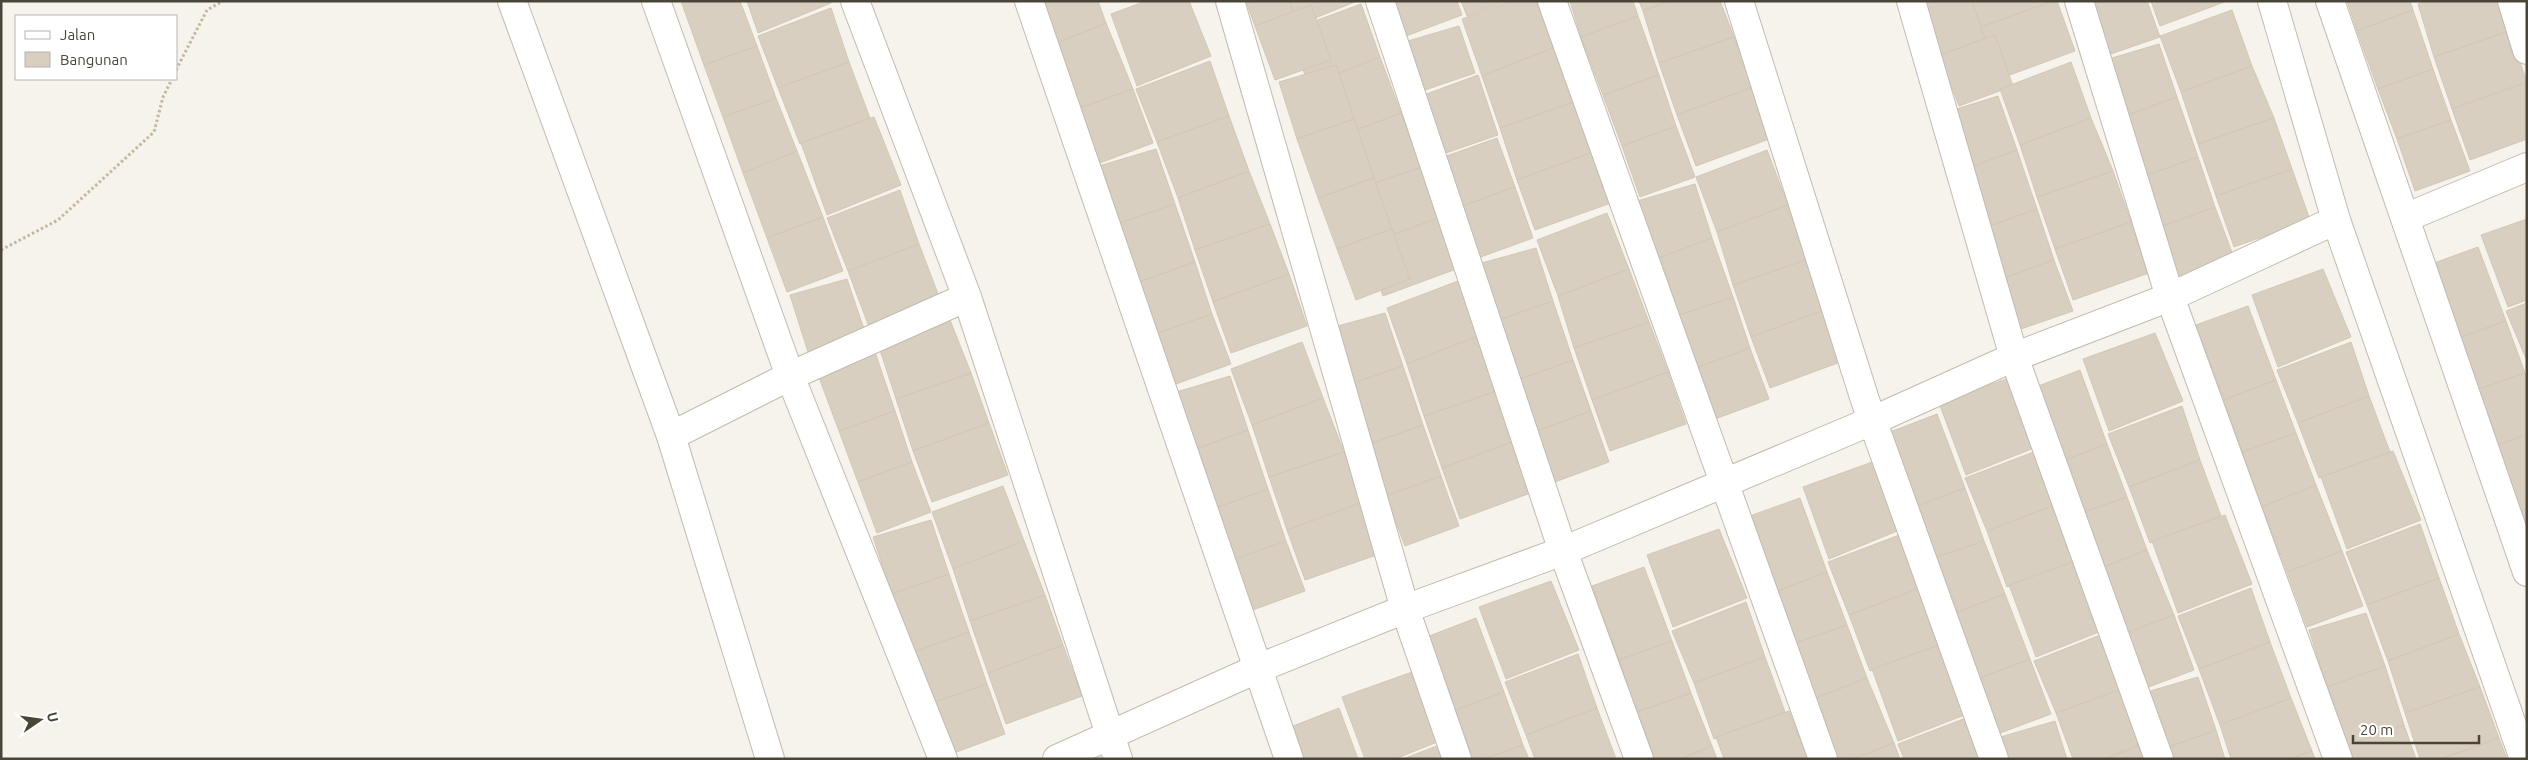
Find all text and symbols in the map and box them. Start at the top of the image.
legend [15,15,178,80]
text: Jalan [60,26,95,43]
text: Bangunan [60,51,128,68]
north arrow [15,695,65,745]
text: U [44,710,62,724]
scale bar [2353,712,2479,744]
text: 20 m [2360,721,2393,738]

